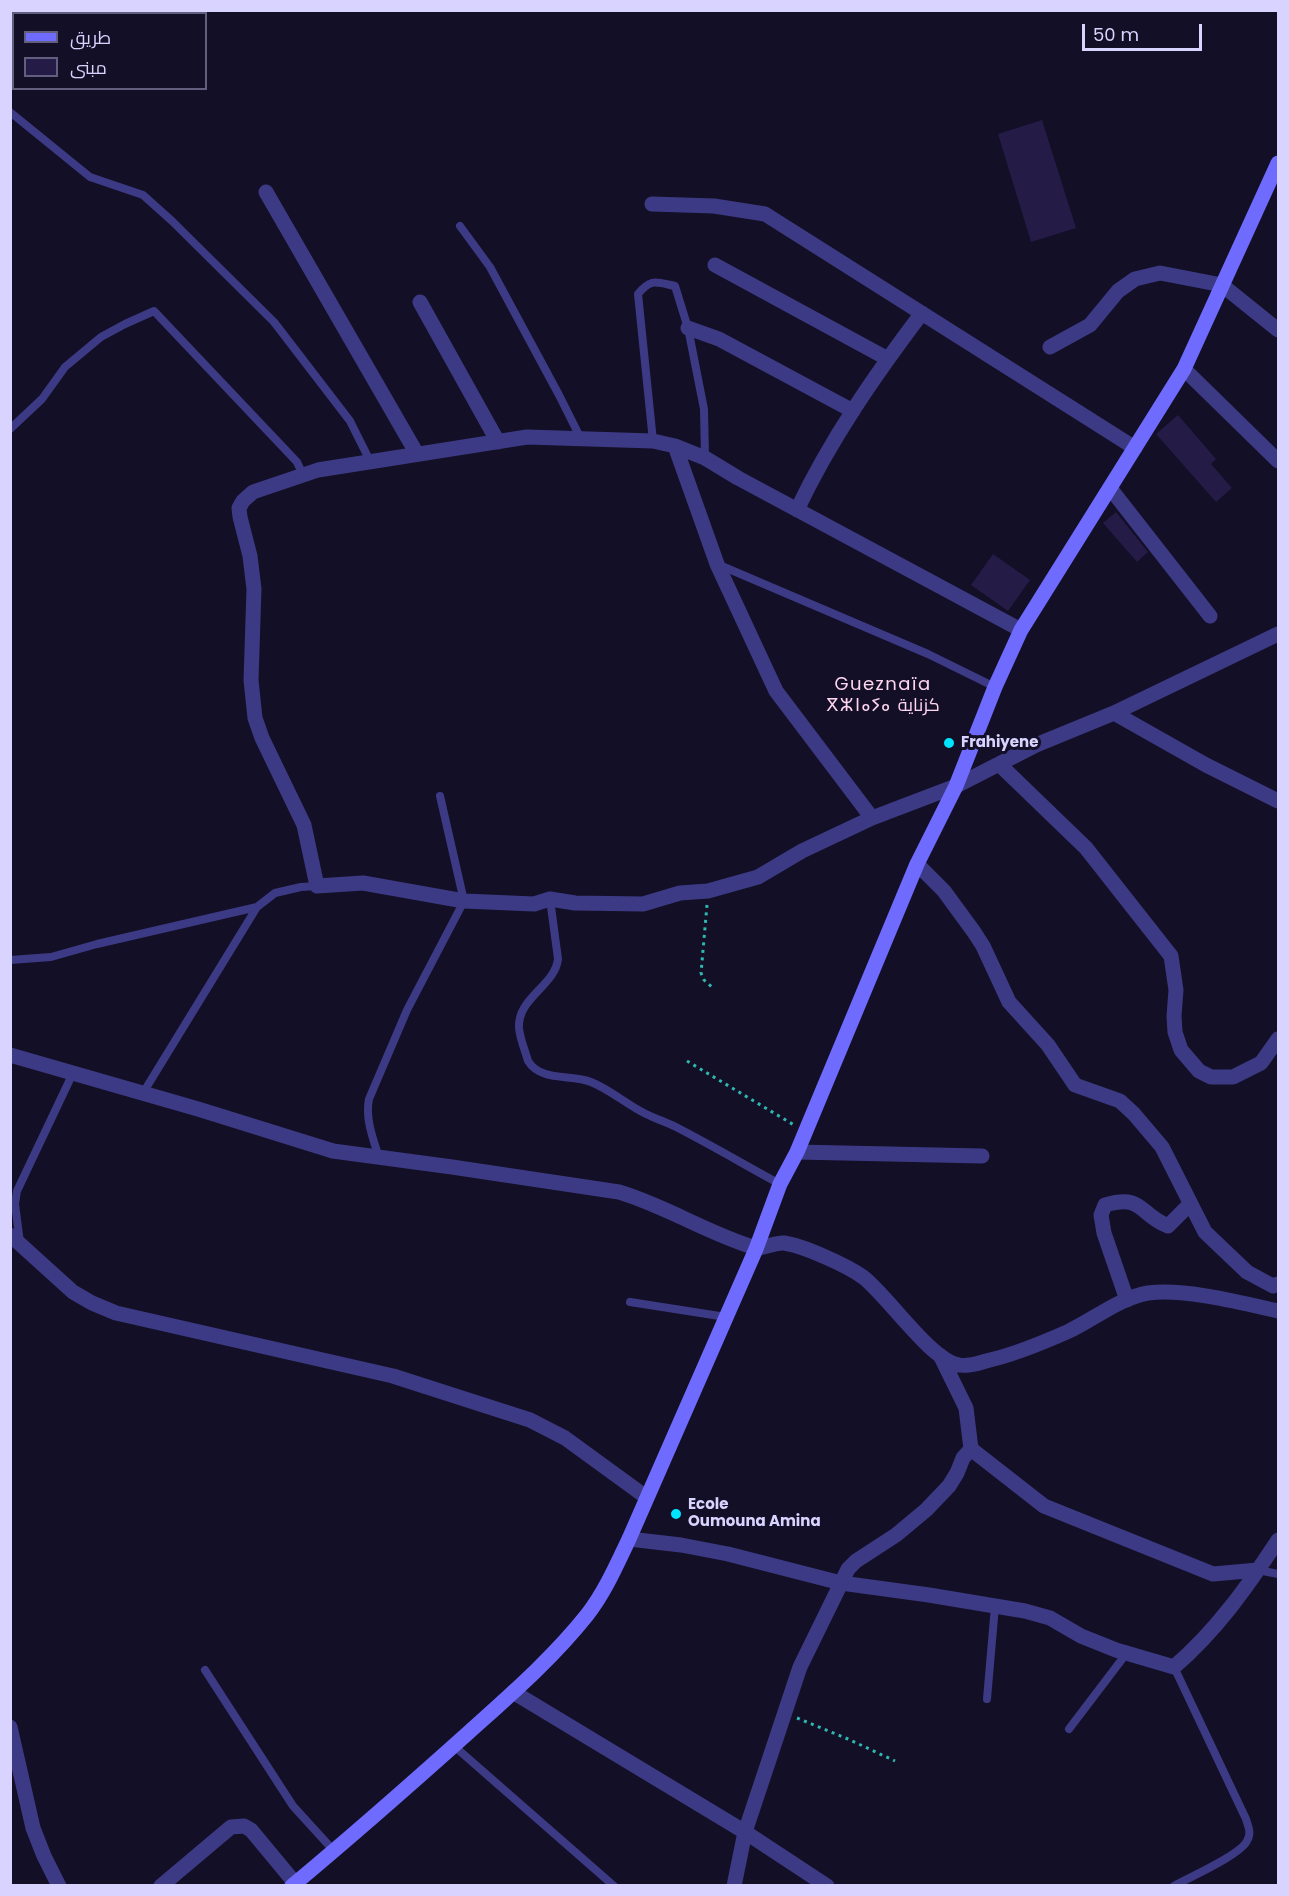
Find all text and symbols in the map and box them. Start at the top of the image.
legend [12,12,207,90]
scale bar [1085,12,1205,50]
text: 50 m [1093,22,1139,47]
text: طريق [70,25,111,50]
text: مبنى [70,55,107,80]
district label: Gueznaïa ⴳⵣⵏⴰⵢⴰ كزناية [831,674,935,716]
place label: Frahiyene [961,734,1038,752]
marker: Frahiyene [942,736,956,750]
place label: Ecole Oumouna Amina [688,1496,821,1531]
marker: Ecole Oumouna Amina [669,1507,683,1521]

